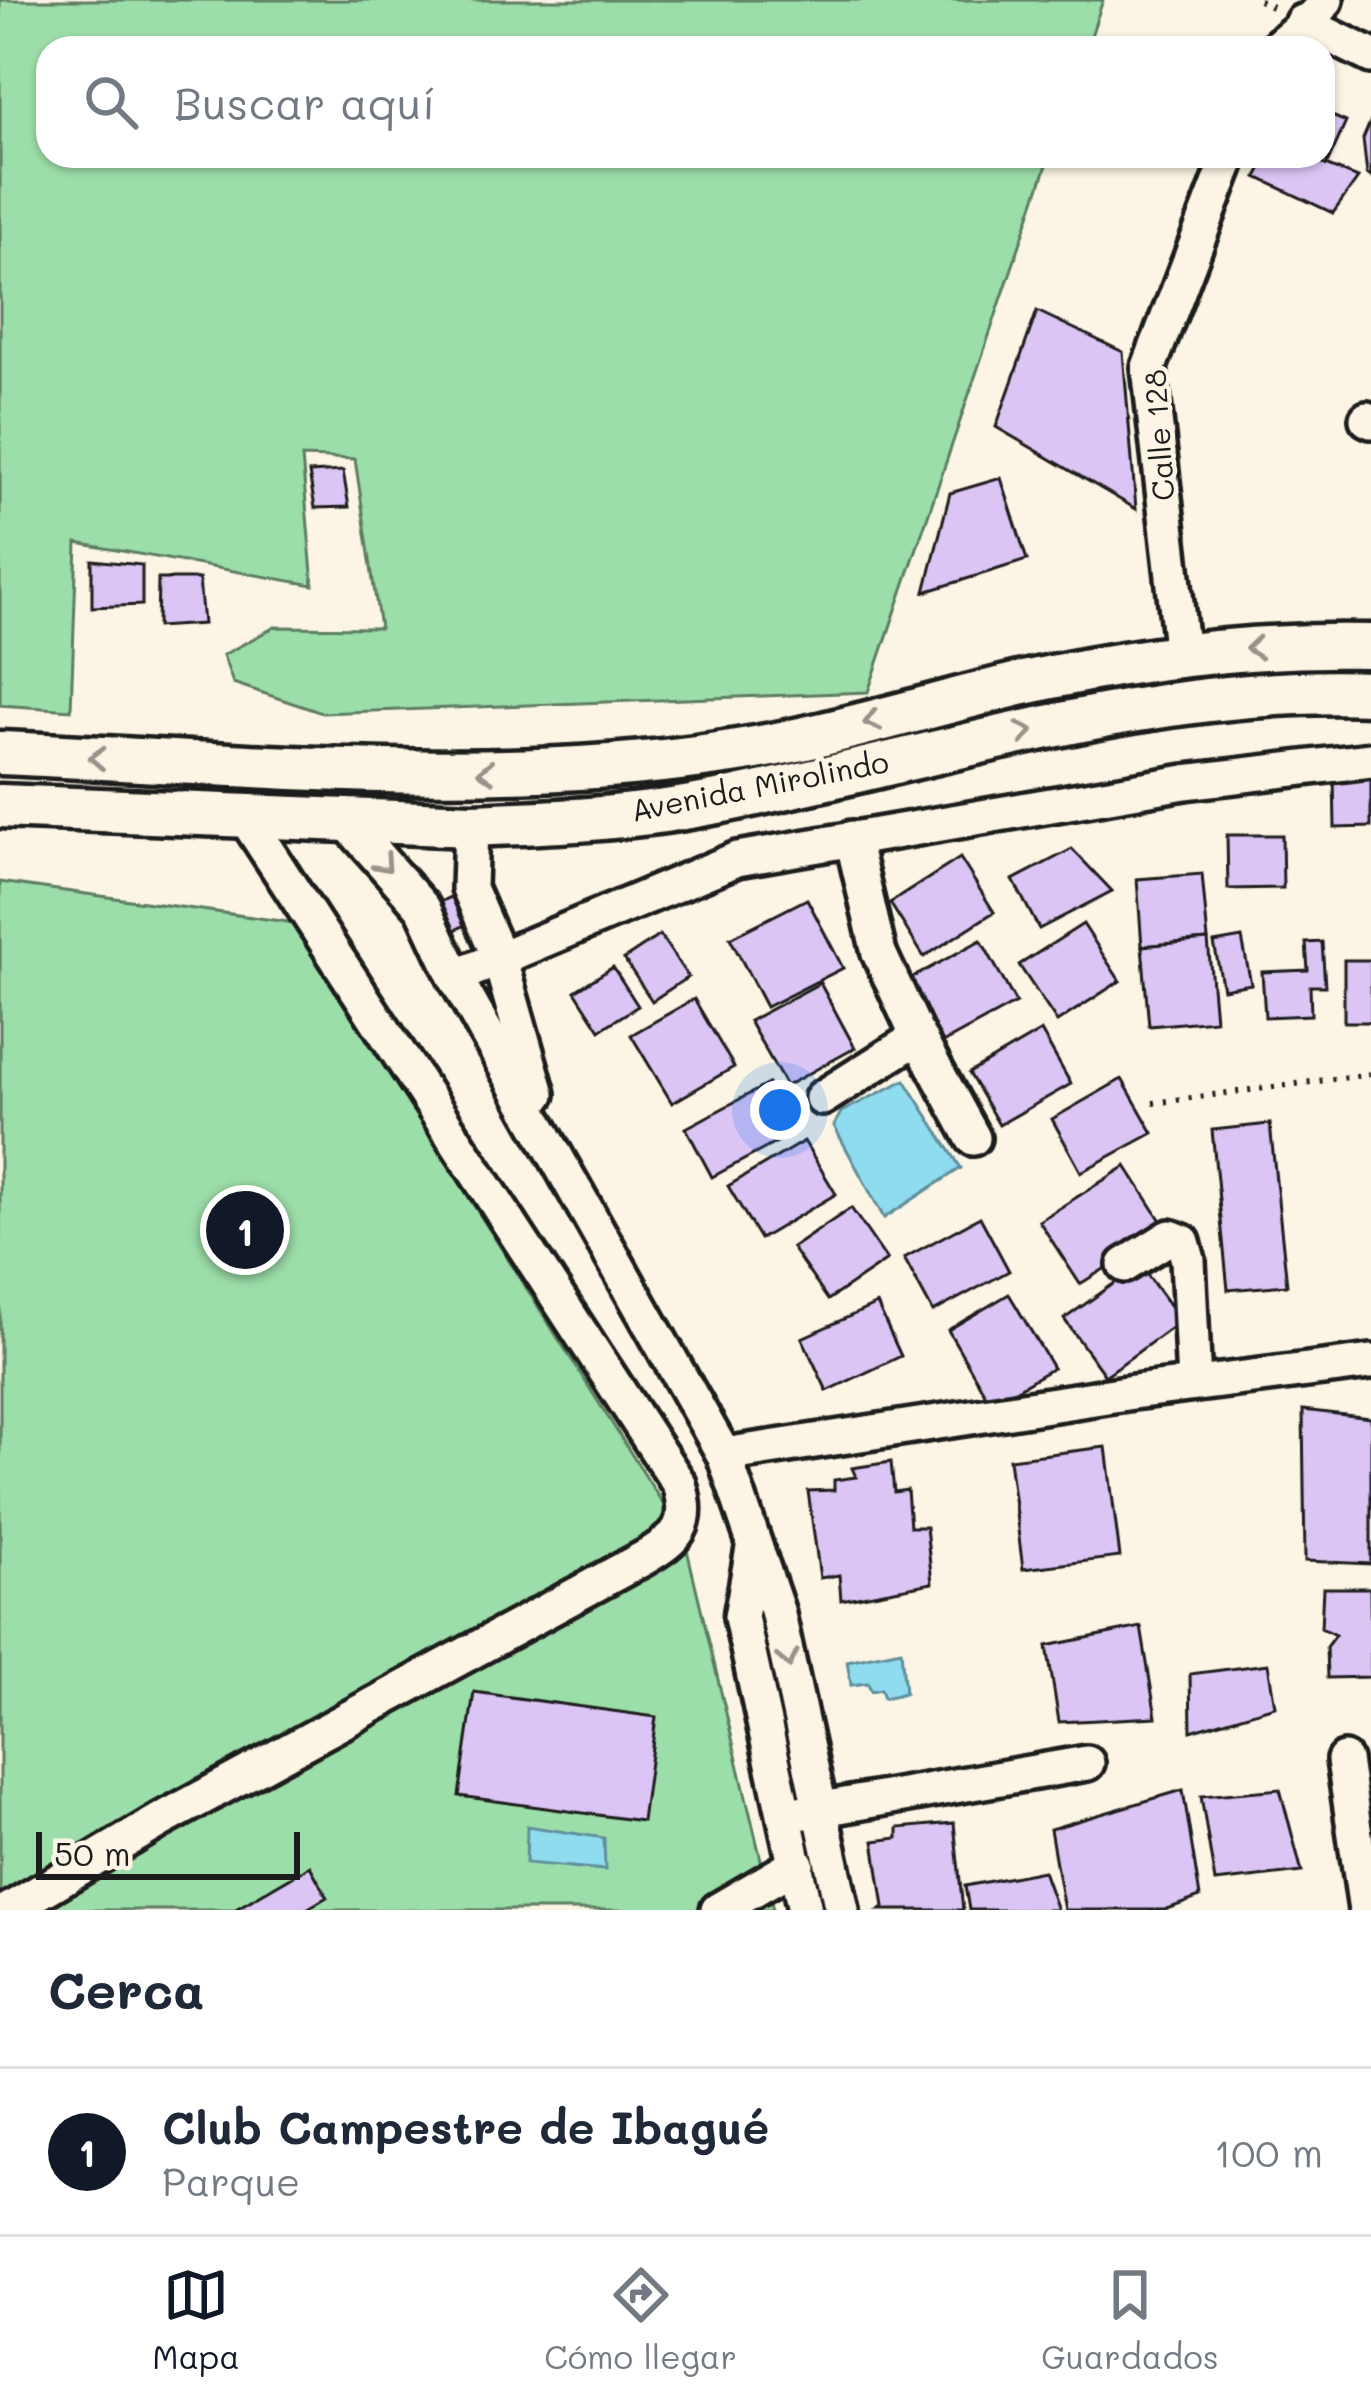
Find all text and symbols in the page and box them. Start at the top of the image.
search box [36,36,1335,168]
icon: search [78,69,144,135]
text: Buscar aquí [174,73,436,131]
street label: Calle 128 [1133,368,1183,502]
one-way arrow [1244,634,1263,660]
one-way arrow [862,706,882,731]
one-way arrow [1014,721,1034,746]
street label: Avenida Mirolindo [628,740,892,830]
one-way arrow [87,745,106,771]
one-way arrow [476,758,495,784]
one-way arrow [370,850,391,872]
your location [750,1080,810,1140]
pin: 1 [206,1185,284,1275]
one-way arrow [775,1649,800,1669]
scale bar [36,1826,300,1879]
text: 50 m [54,1831,130,1874]
text: Cerca [48,1955,205,2022]
text: Club Campestre de Ibagué [162,2097,769,2155]
text: 1 [78,2126,96,2177]
text: 100 m [1214,2126,1323,2177]
text: Parque [162,2155,300,2206]
tab: Mapa [152,2262,240,2377]
tab: Cómo llegar [544,2262,737,2377]
tab: Guardados [1041,2262,1219,2377]

